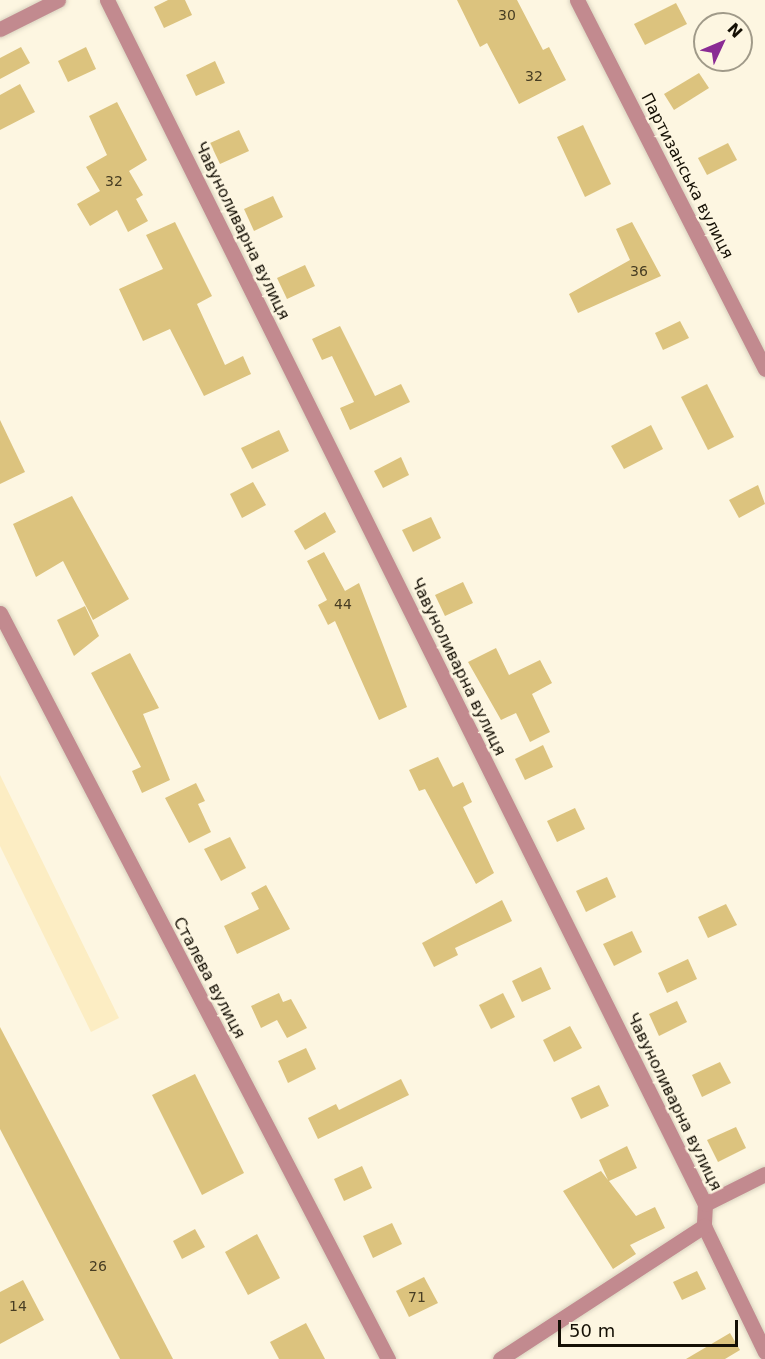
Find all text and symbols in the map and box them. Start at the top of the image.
house number: 30 [498,7,516,23]
north arrow [693,12,753,72]
text: N [723,19,746,42]
house number: 32 [525,68,543,84]
street label: Партизанська вулиця [637,90,737,262]
street label: Чавуноливарна вулиця [191,139,293,323]
house number: 32 [105,173,123,189]
house number: 36 [630,263,648,279]
street label: Чавуноливарна вулиця [407,575,509,759]
house number: 44 [334,596,352,612]
street label: Сталева вулиця [169,914,249,1042]
street label: Чавуноливарна вулиця [623,1010,725,1194]
house number: 26 [89,1258,107,1274]
house number: 71 [408,1289,426,1305]
house number: 14 [9,1298,27,1314]
scale bar [561,1308,741,1346]
text: 50 m [569,1320,615,1341]

